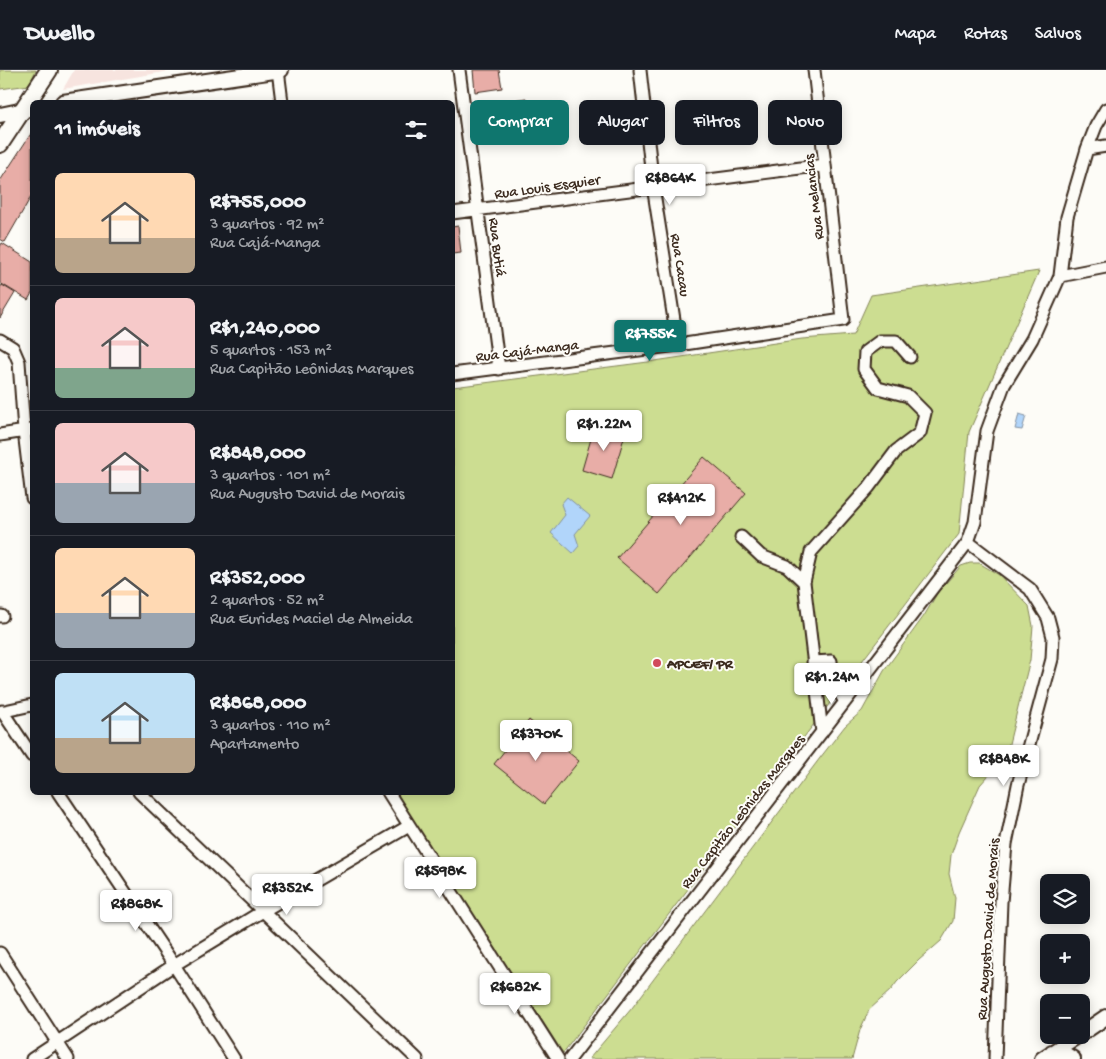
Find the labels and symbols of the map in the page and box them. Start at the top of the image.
street label: Rua Melancias [801,153,829,240]
pin: R$864K [629,164,711,206]
street label: Rua Louis Esquier [493,171,603,204]
street label: Rua Butiá [483,217,509,278]
street label: Rua Cacau [665,232,693,298]
pin: R$755K [609,320,691,362]
street label: Rua Cajá-Manga [475,337,580,367]
pin: R$1.22M [558,410,650,452]
pin: R$412K [640,484,722,526]
place label: APCEF/ PR [666,656,734,674]
marker: APCEF/ PR [651,657,663,669]
pin: R$1.24M [786,662,878,705]
pin: R$370K [495,720,577,762]
street label: Rua Capitão Leônidas Marques [678,731,810,893]
pin: R$848K [963,744,1045,787]
street label: Rua Augusto David de Morais [974,837,1004,1021]
pin: R$598K [399,856,481,899]
pin: R$352K [246,874,328,916]
pin: R$868K [95,890,177,932]
pin: R$682K [474,972,556,1015]

